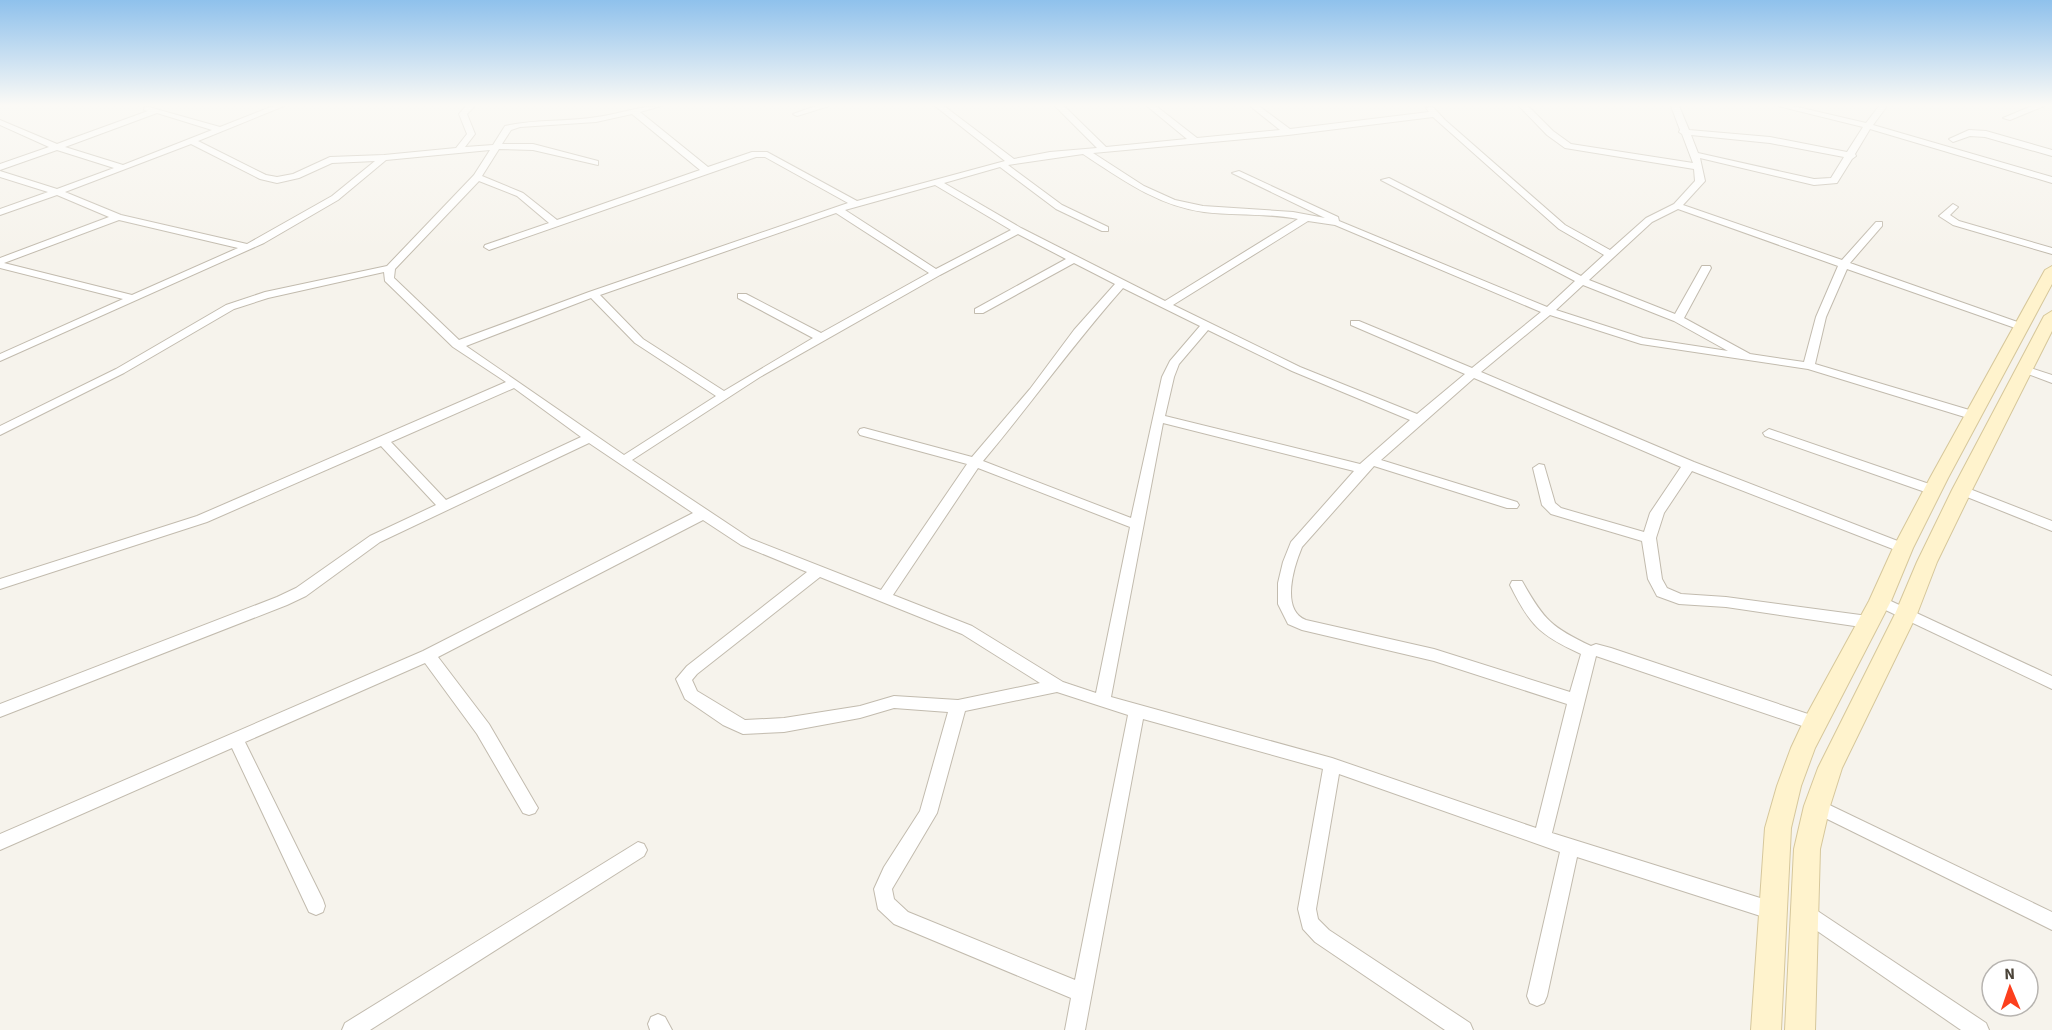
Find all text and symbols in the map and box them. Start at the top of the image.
north arrow [1980,958,2040,1018]
text: N [2004,963,2015,985]

